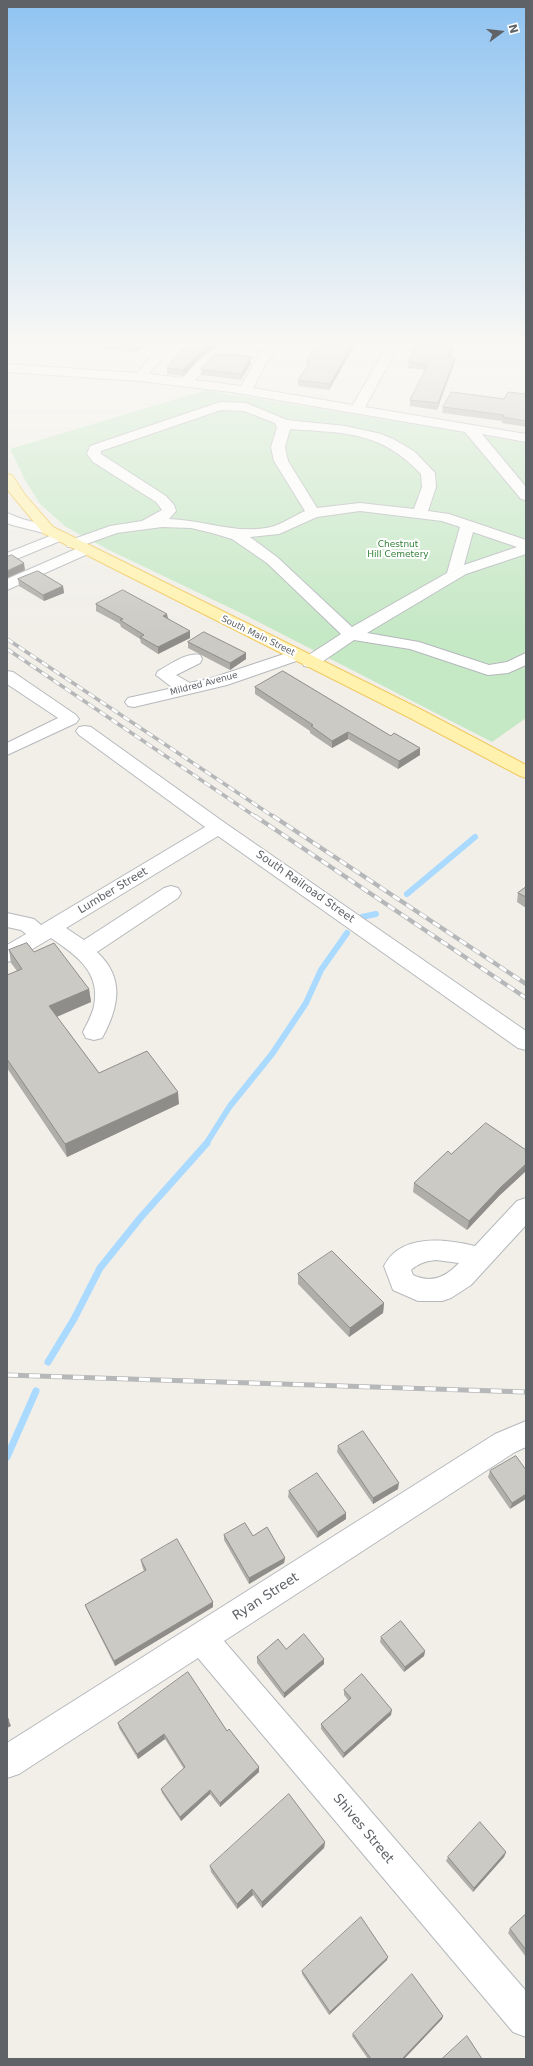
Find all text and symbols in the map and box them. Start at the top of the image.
north arrow [481,12,521,52]
text: N [506,23,521,35]
park label: Chestnut Hill Cemetery [367,540,429,561]
street label: South Main Street [219,613,297,659]
street label: Mildred Avenue [169,670,239,698]
street label: South Railroad Street [253,848,357,926]
street label: Lumber Street [76,865,150,917]
street label: Ryan Street [230,1570,302,1624]
street label: Shives Street [329,1791,397,1867]

